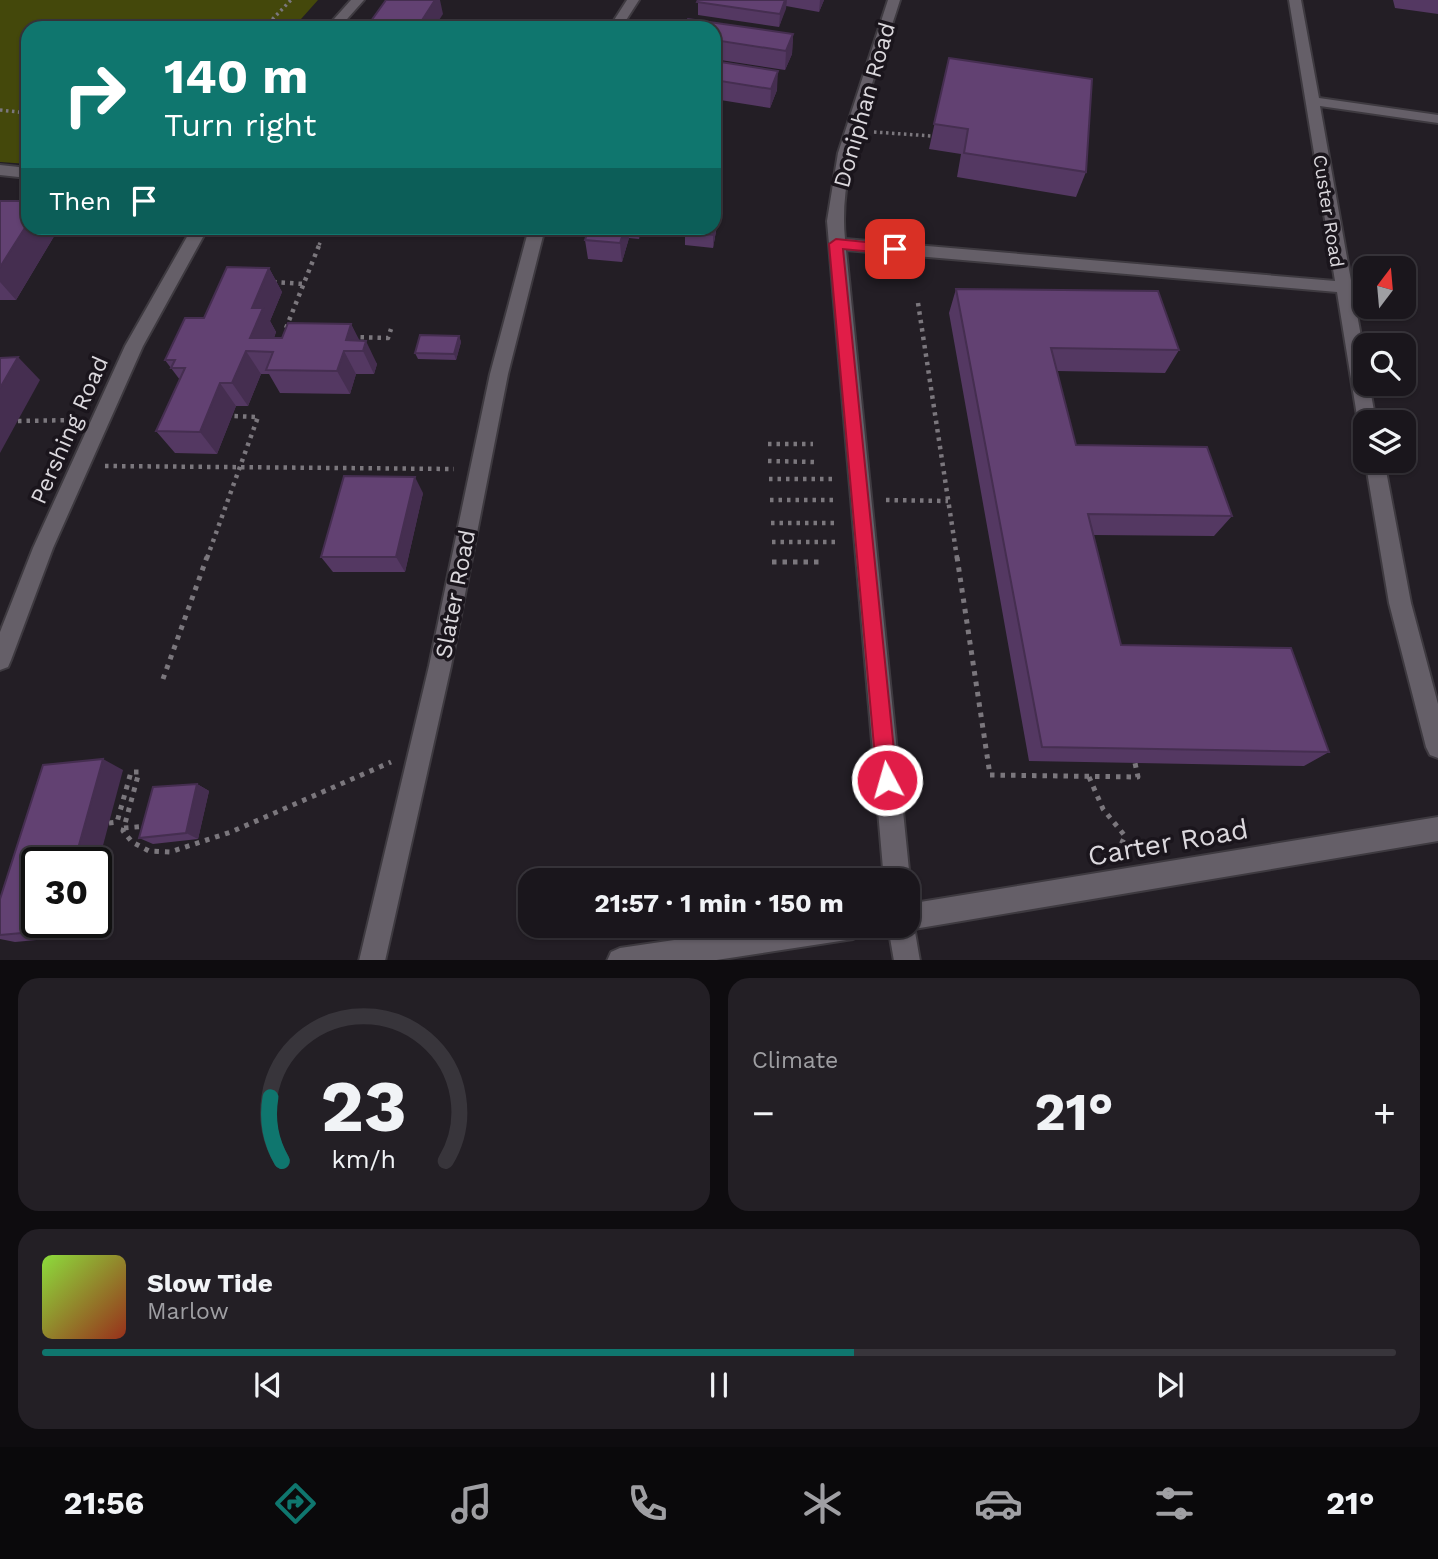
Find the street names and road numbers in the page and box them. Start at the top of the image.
street label: Doniphan Road [828,19,901,191]
street label: Custer Road [1308,153,1349,269]
street label: Pershing Road [25,352,114,508]
street label: Slater Road [430,528,481,661]
street label: Carter Road [1085,812,1251,873]

